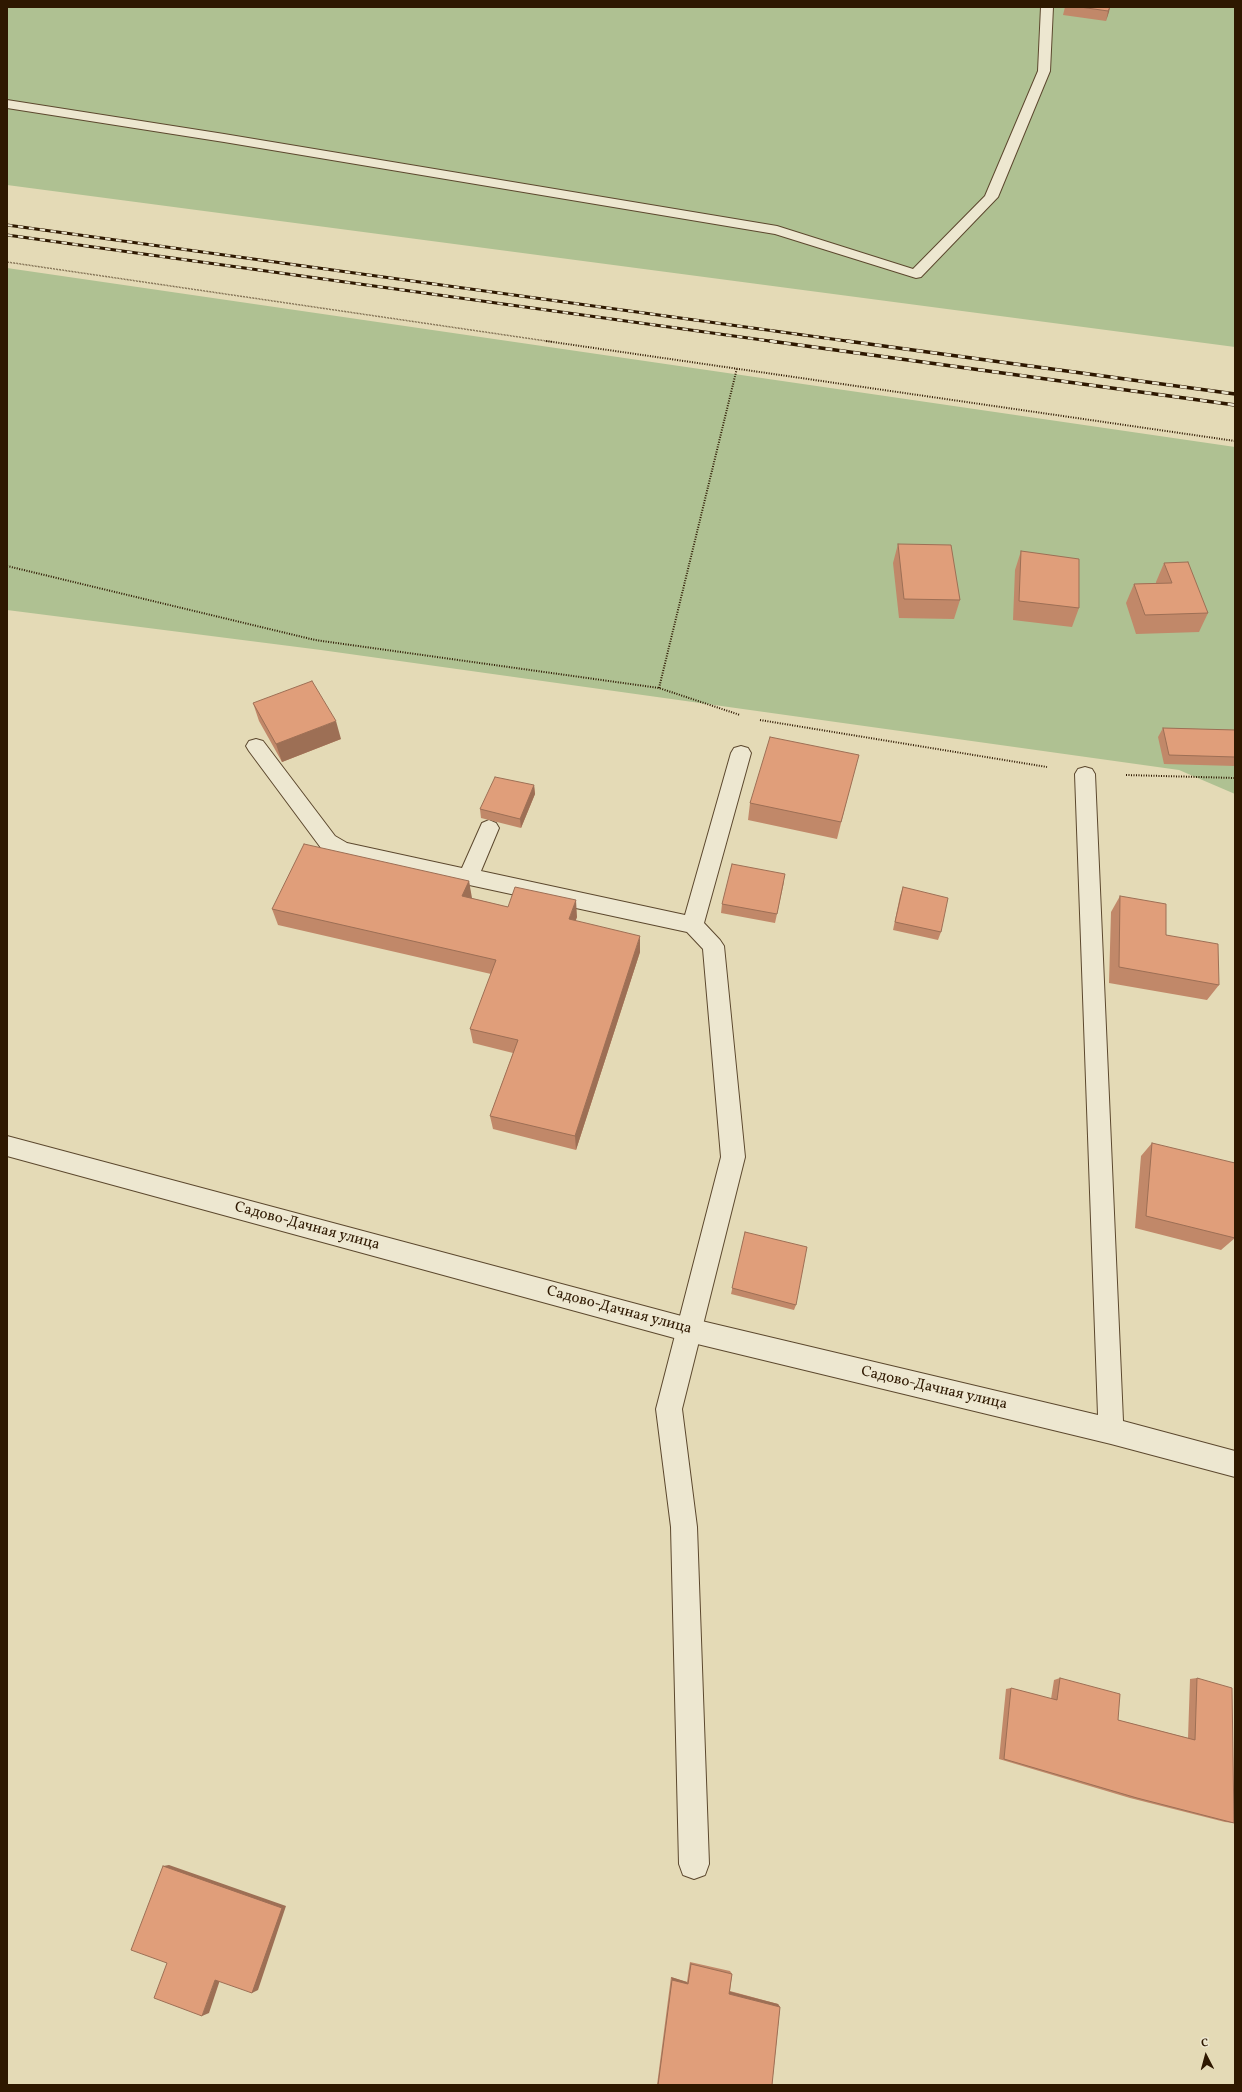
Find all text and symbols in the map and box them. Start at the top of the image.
street label: Садово-Дачная улица [232,1199,382,1255]
street label: Садово-Дачная улица [544,1283,694,1339]
street label: Садово-Дачная улица [859,1363,1009,1415]
north arrow [1186,2036,1226,2076]
text: С [1200,2036,1209,2051]

